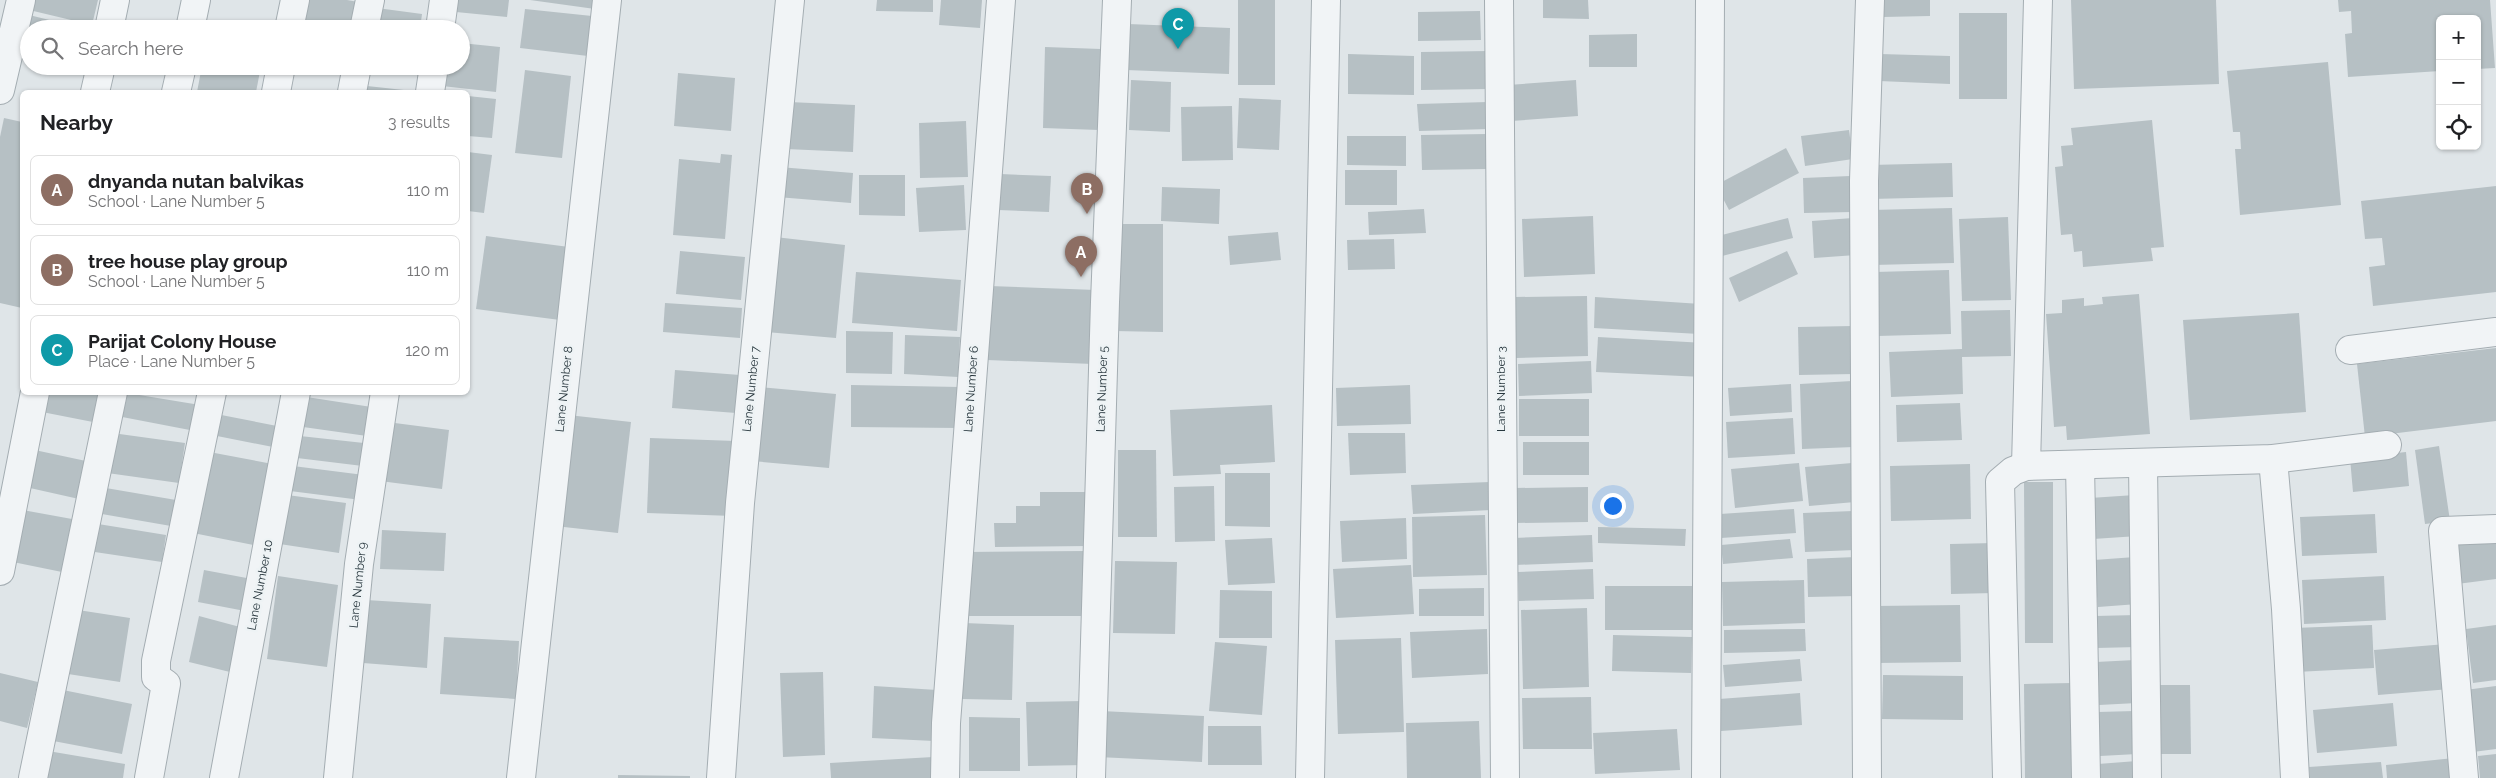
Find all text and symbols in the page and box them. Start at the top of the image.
pin: C [1162,8,1194,49]
map controls [2436,15,2481,150]
button: + [2436,15,2481,60]
search box [20,20,470,75]
icon: search [38,34,66,62]
text: Search here [78,37,184,59]
button: − [2436,60,2481,105]
button: locate [2436,105,2481,150]
text: Nearby [40,110,113,135]
text: 3 results [388,113,450,132]
text: dnyanda nutan balvikas [88,170,304,192]
pin: B [1071,173,1103,214]
text: A [52,181,62,200]
text: 110 m [407,181,449,200]
text: School · Lane Number 5 [88,192,265,211]
pin: A [1065,236,1097,277]
text: tree house play group [88,250,288,272]
text: B [52,261,62,280]
text: 110 m [407,261,449,280]
text: School · Lane Number 5 [88,272,265,291]
text: Parijat Colony House [88,330,276,352]
text: C [52,341,62,360]
text: 120 m [405,341,449,360]
street label: Lane Number 8 [553,345,575,433]
street label: Lane Number 7 [740,345,763,432]
street label: Lane Number 6 [961,345,981,433]
street label: Lane Number 5 [1094,345,1111,432]
street label: Lane Number 3 [1494,346,1508,432]
text: Place · Lane Number 5 [88,352,255,371]
your location [1600,493,1626,519]
street label: Lane Number 10 [244,539,276,631]
street label: Lane Number 9 [347,541,369,629]

